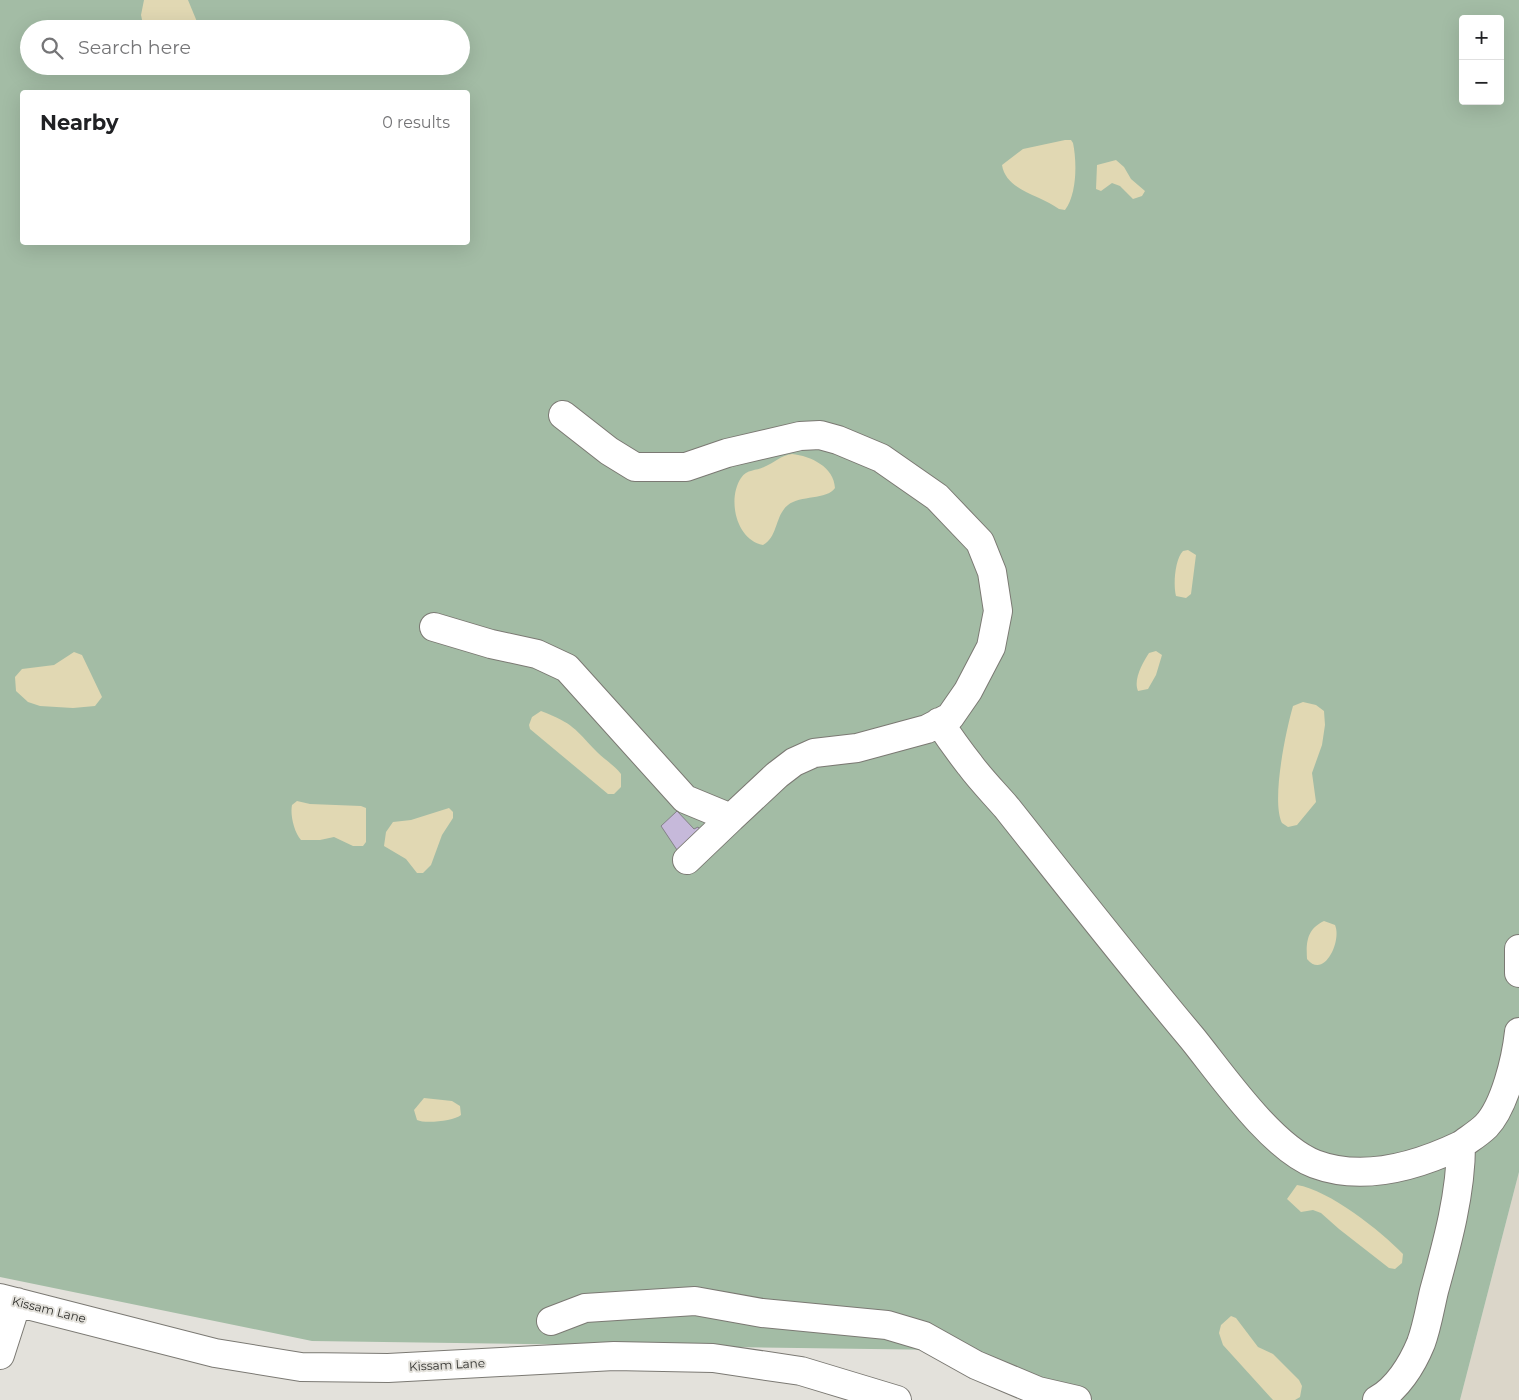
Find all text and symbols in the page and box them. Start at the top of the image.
map controls [1459,15,1504,105]
button: + [1459,15,1504,60]
search box [20,20,470,75]
icon: search [38,34,66,62]
text: Search here [78,36,191,59]
button: − [1459,60,1504,105]
text: Nearby [40,110,119,135]
text: 0 results [382,113,450,132]
street label: Kissam Lane [10,1293,88,1326]
street label: Kissam Lane [409,1355,485,1374]

